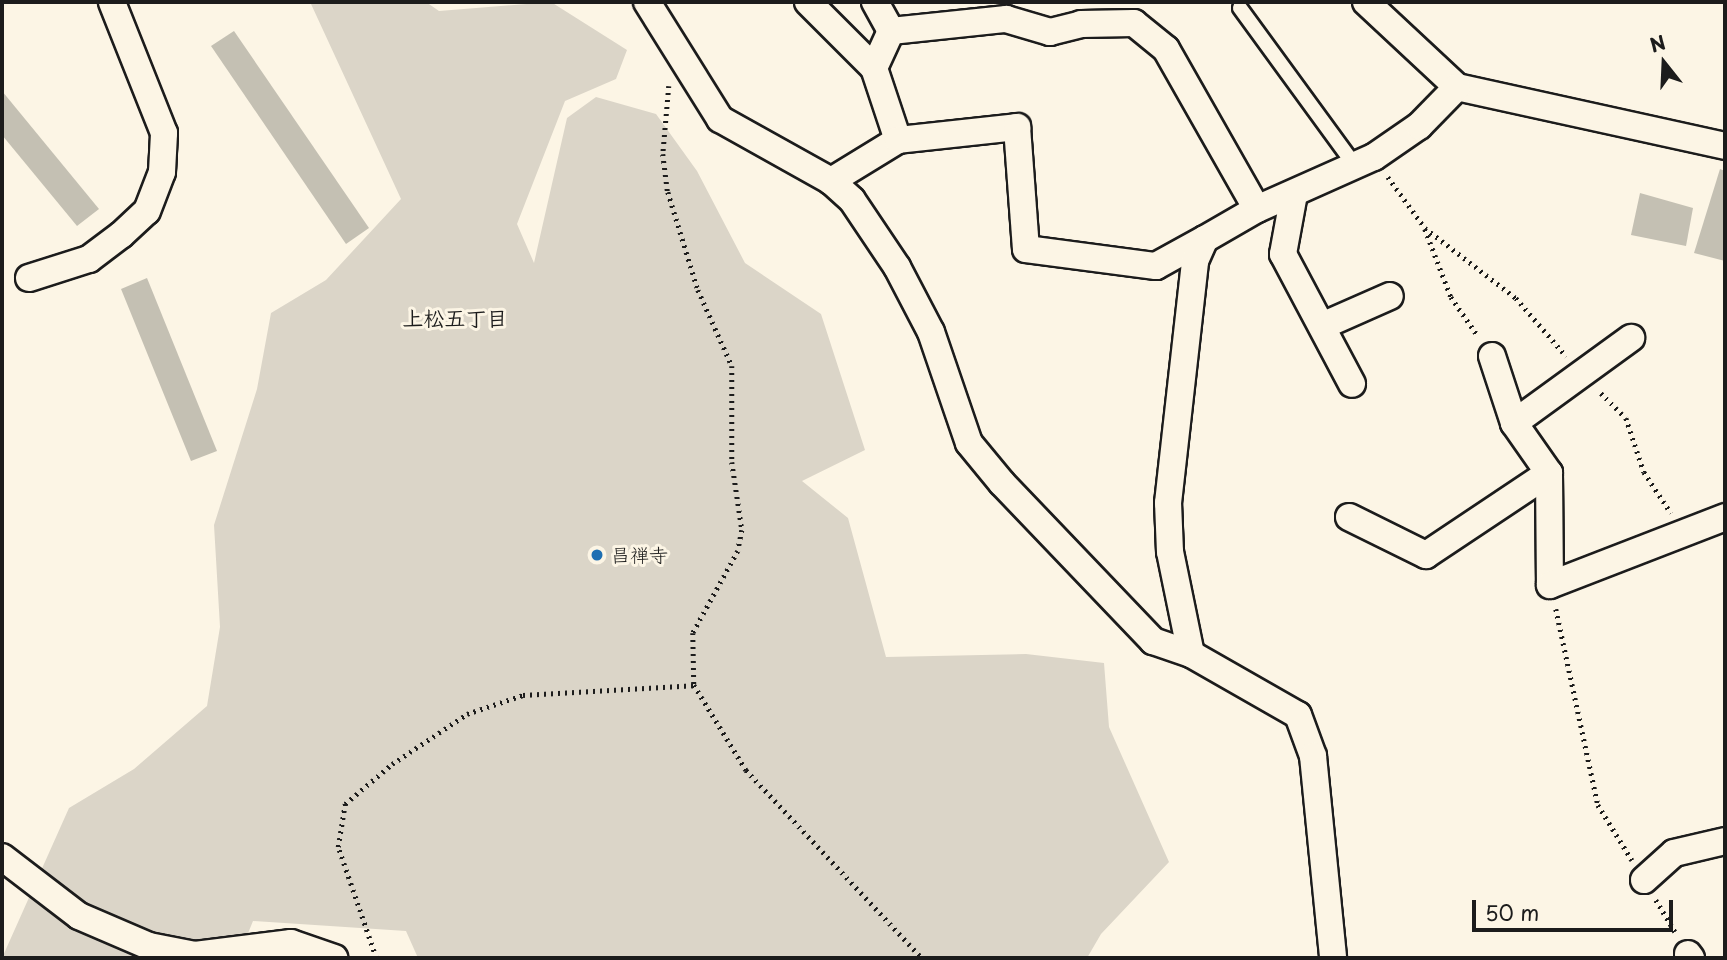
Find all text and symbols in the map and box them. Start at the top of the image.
text: N [1646,27,1669,59]
north arrow [1629,28,1699,98]
district label: 上松五丁目 [403,304,507,330]
place label: 昌禅寺 [611,544,668,566]
marker: 昌禅寺 [589,547,605,563]
scale bar [1475,886,1676,930]
text: 50 m [1485,896,1539,928]

